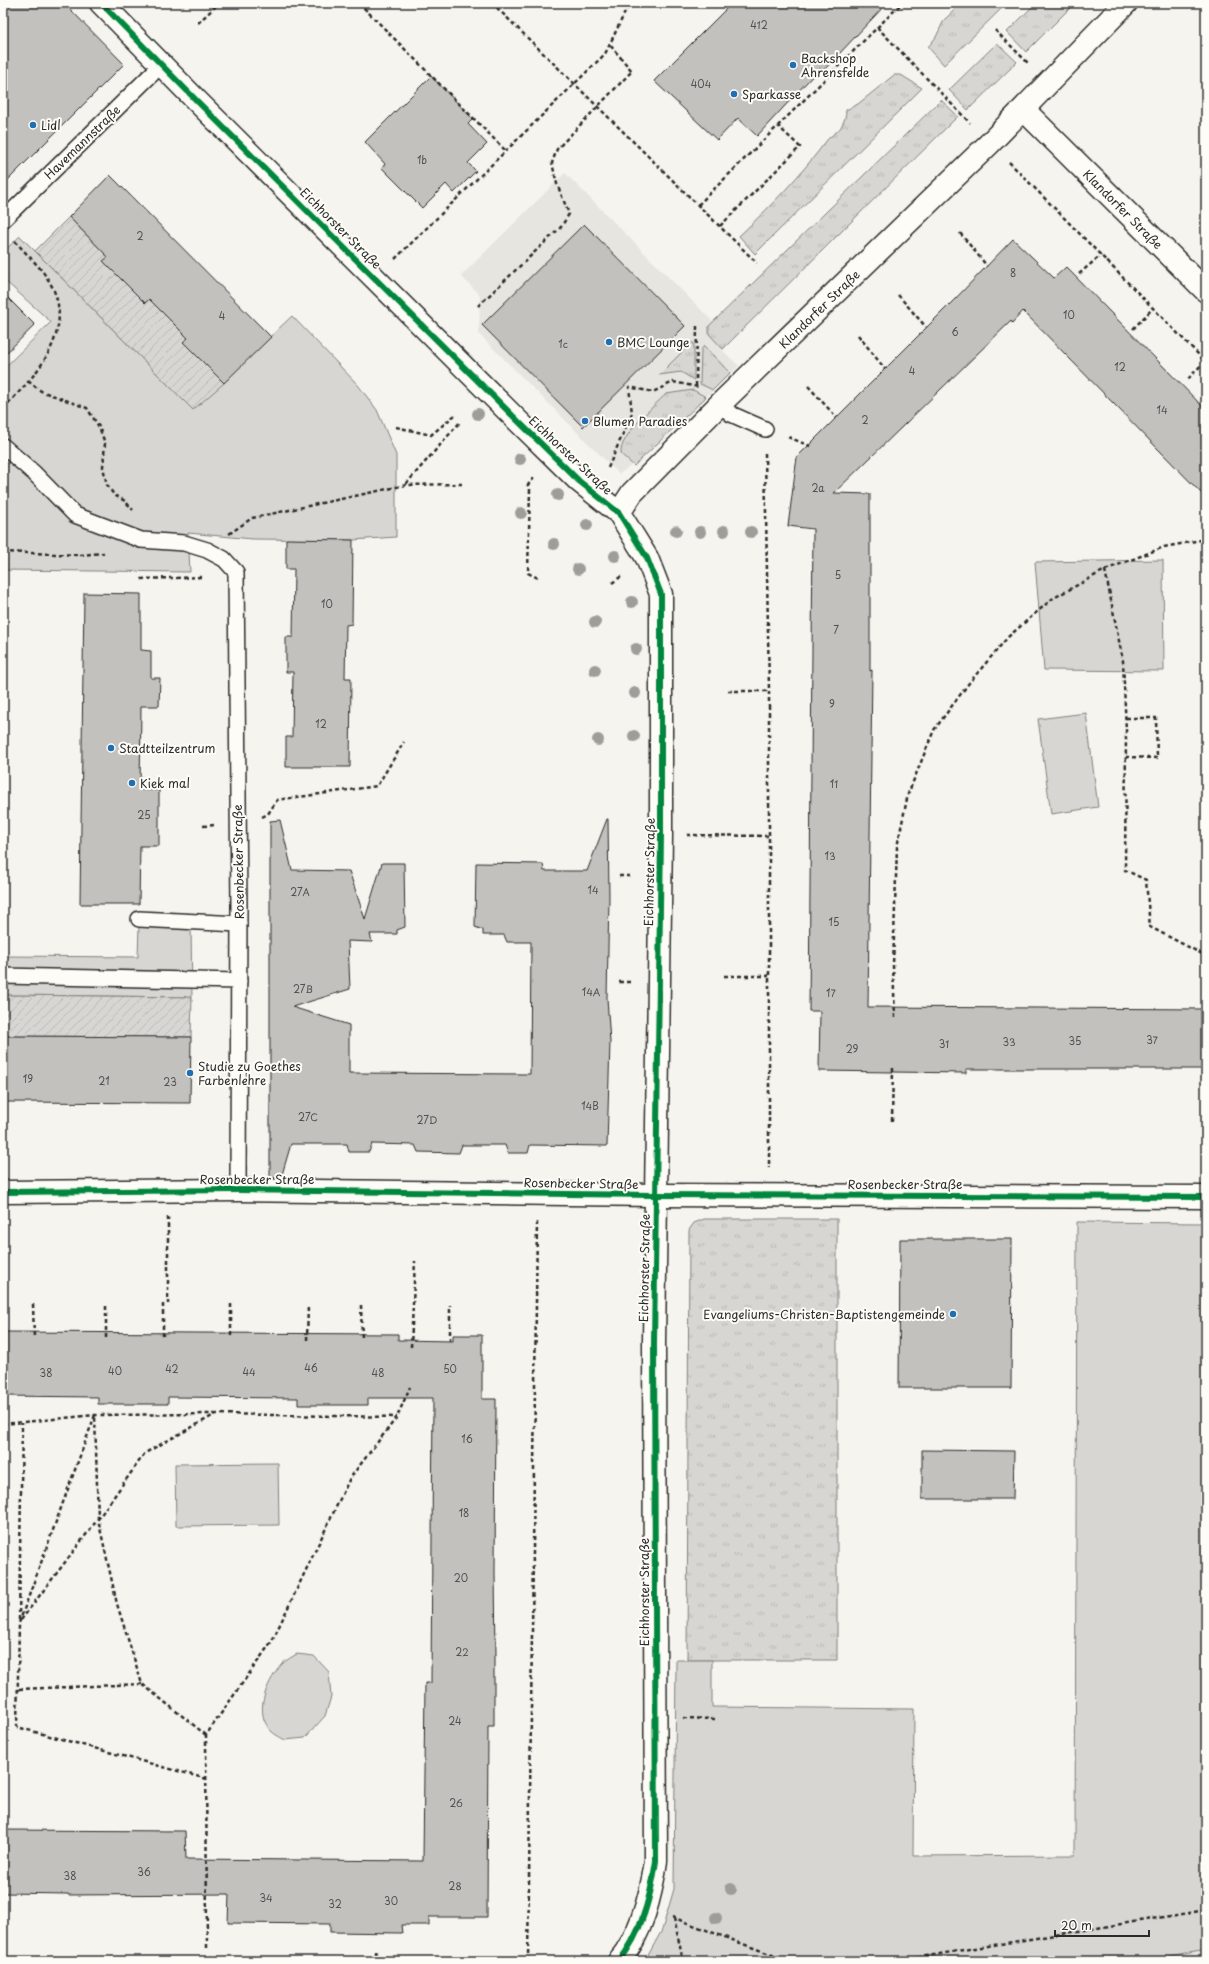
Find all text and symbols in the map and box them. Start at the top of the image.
house number: 412 [750,17,768,32]
place label: Backshop Ahrensfelde [801,49,870,81]
marker: Backshop Ahrensfelde [788,60,798,70]
house number: 404 [691,76,712,91]
place label: Sparkasse [742,85,801,103]
marker: Sparkasse [729,89,739,99]
street label: Havemannstraße [40,101,124,183]
place label: Lidl [41,116,61,134]
marker: Lidl [28,120,38,130]
house number: 1b [417,152,427,167]
street label: Klandorfer Straße [1079,165,1167,253]
street label: Eichhorster Straße [296,183,386,273]
house number: 2 [136,228,144,243]
house number: 8 [1010,265,1016,280]
street label: Klandorfer Straße [775,266,863,352]
house number: 10 [1063,307,1075,322]
house number: 4 [219,308,226,323]
house number: 6 [951,324,959,339]
place label: BMC Lounge [617,333,690,351]
house number: 1c [558,336,568,351]
marker: BMC Lounge [604,337,614,347]
house number: 12 [1114,359,1126,374]
house number: 4 [909,363,916,378]
house number: 14 [1156,402,1168,417]
street label: Eichhorster Straße [525,411,617,499]
place label: Blumen Paradies [593,412,688,430]
house number: 2 [861,412,869,427]
marker: Blumen Paradies [580,416,590,426]
house number: 2a [811,480,825,495]
house number: 5 [835,567,841,582]
house number: 10 [321,596,333,611]
house number: 7 [833,622,839,637]
house number: 9 [829,696,835,711]
house number: 12 [315,716,327,731]
place label: Stadtteilzentrum [119,739,215,757]
marker: Stadtteilzentrum [106,743,116,753]
place label: Kiek mal [140,774,190,792]
house number: 11 [830,776,838,791]
marker: Kiek mal [127,778,137,788]
street label: Rosenbecker Straße [228,804,248,920]
house number: 25 [137,807,151,822]
street label: Eichhorster Straße [639,818,659,926]
house number: 13 [824,848,836,863]
house number: 14 [587,882,599,897]
house number: 27A [290,884,310,899]
house number: 15 [829,914,839,929]
house number: 27B [293,981,313,996]
house number: 14A [582,984,601,999]
house number: 17 [826,985,837,1000]
house number: 37 [1146,1032,1159,1047]
house number: 35 [1069,1033,1081,1048]
house number: 33 [1002,1034,1016,1049]
house number: 31 [939,1036,949,1051]
house number: 29 [846,1041,859,1056]
place label: Studie zu Goethes Farbenlehre [198,1057,301,1089]
marker: Studie zu Goethes Farbenlehre [185,1068,195,1078]
house number: 19 [23,1071,33,1086]
house number: 21 [98,1073,110,1088]
house number: 23 [163,1074,177,1089]
house number: 14B [581,1098,599,1113]
house number: 27C [298,1109,318,1124]
house number: 27D [417,1112,437,1127]
street label: Rosenbecker Straße [200,1170,314,1188]
street label: Rosenbecker Straße [523,1173,639,1193]
street label: Rosenbecker Straße [848,1175,962,1193]
street label: Eichhorster Straße [634,1214,654,1322]
place label: Evangeliums-Christen-Baptistengemeinde [703,1305,945,1323]
marker: Evangeliums-Christen-Baptistengemeinde [948,1309,958,1319]
house number: 46 [304,1360,318,1375]
house number: 42 [165,1361,179,1376]
house number: 50 [443,1361,457,1376]
house number: 40 [108,1363,122,1378]
house number: 44 [242,1364,256,1379]
house number: 38 [40,1365,52,1380]
house number: 48 [372,1365,384,1380]
house number: 16 [461,1431,473,1446]
house number: 18 [459,1505,469,1520]
street label: Eichhorster Straße [635,1538,653,1646]
house number: 20 [454,1570,468,1585]
house number: 22 [455,1644,469,1659]
house number: 24 [448,1713,462,1728]
house number: 26 [449,1795,463,1810]
house number: 36 [137,1864,151,1879]
house number: 38 [64,1868,76,1883]
house number: 28 [448,1878,462,1893]
house number: 34 [259,1890,273,1905]
house number: 30 [384,1893,398,1908]
house number: 32 [328,1896,342,1911]
scale bar [1055,1912,1149,1938]
text: 20 m [1061,1916,1092,1934]

